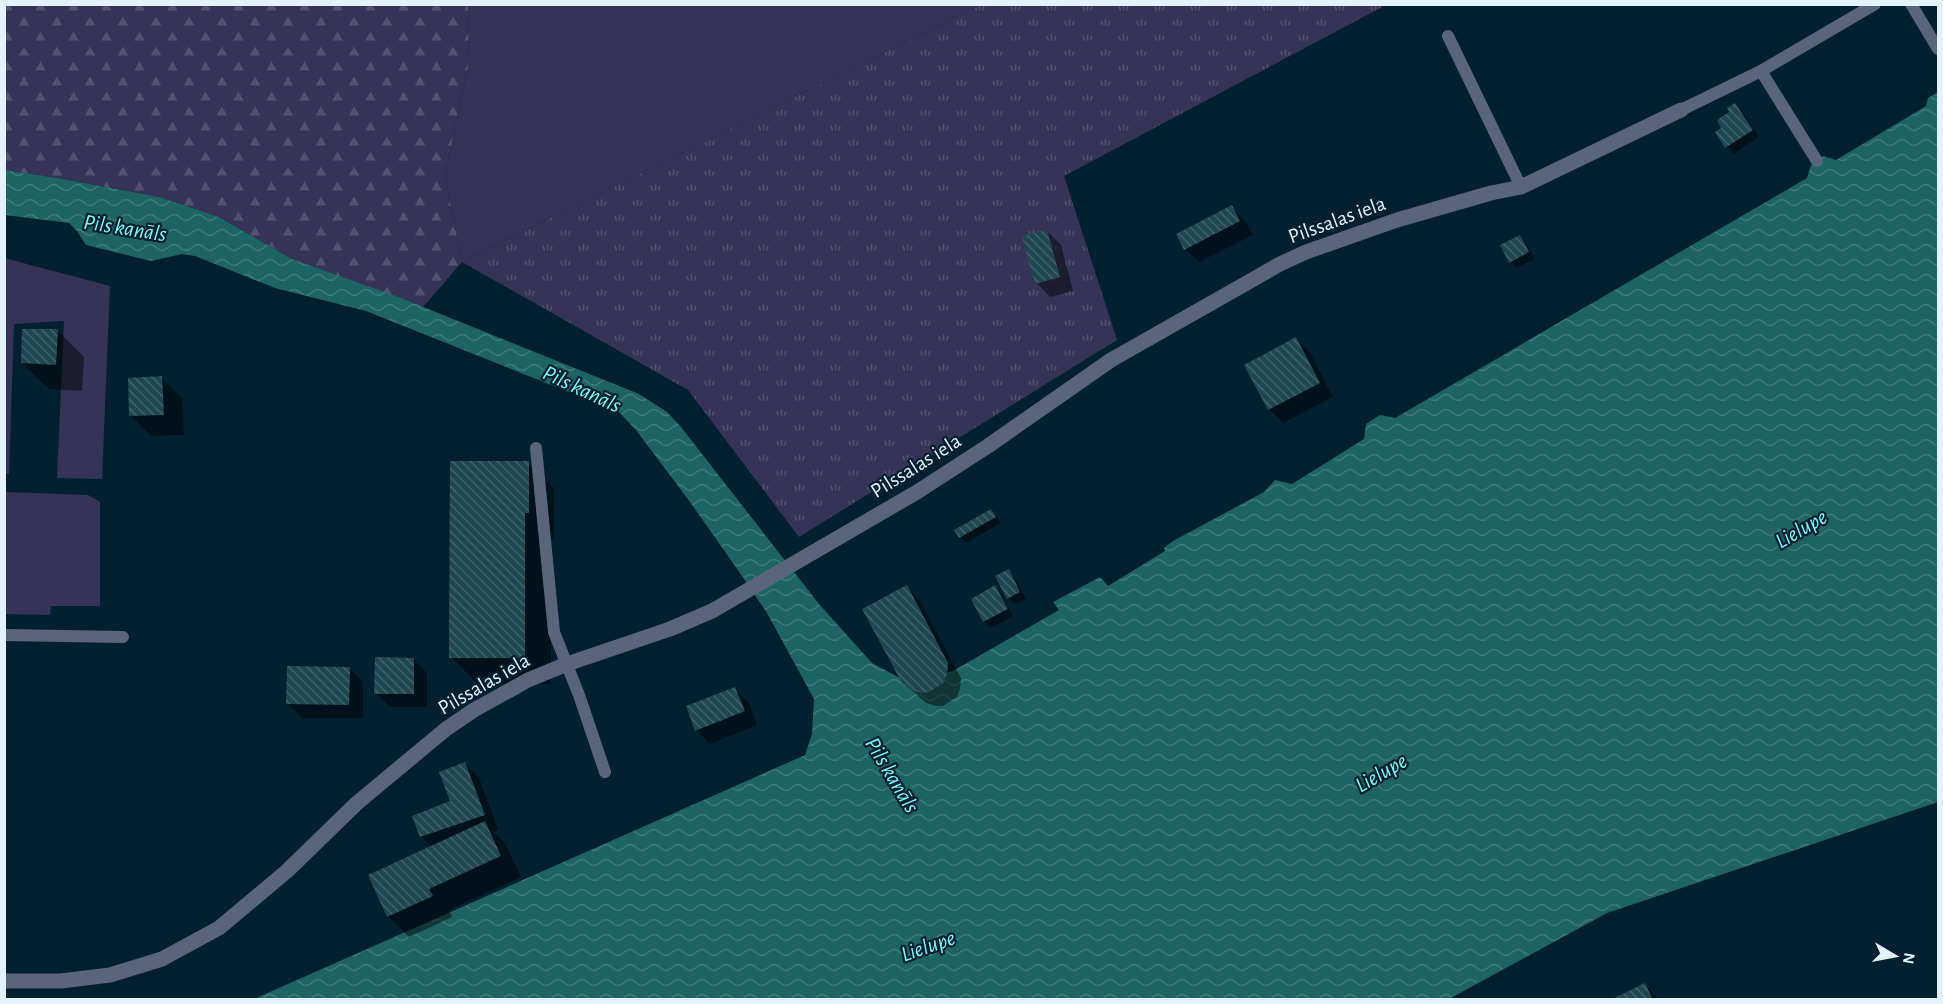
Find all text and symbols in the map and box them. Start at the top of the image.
street label: Pilssalas iela [1285,193,1389,247]
water label: Pils kanāls [82,211,168,245]
water label: Pils kanāls [540,361,624,417]
street label: Pilssalas iela [867,430,965,502]
water label: Lielupe [1771,506,1831,553]
street label: Pilssalas iela [434,649,534,719]
water label: Pils kanāls [861,734,923,816]
water label: Lielupe [1351,750,1411,797]
north arrow [1865,926,1925,986]
water label: Lielupe [898,927,958,966]
text: N [1900,952,1918,965]

